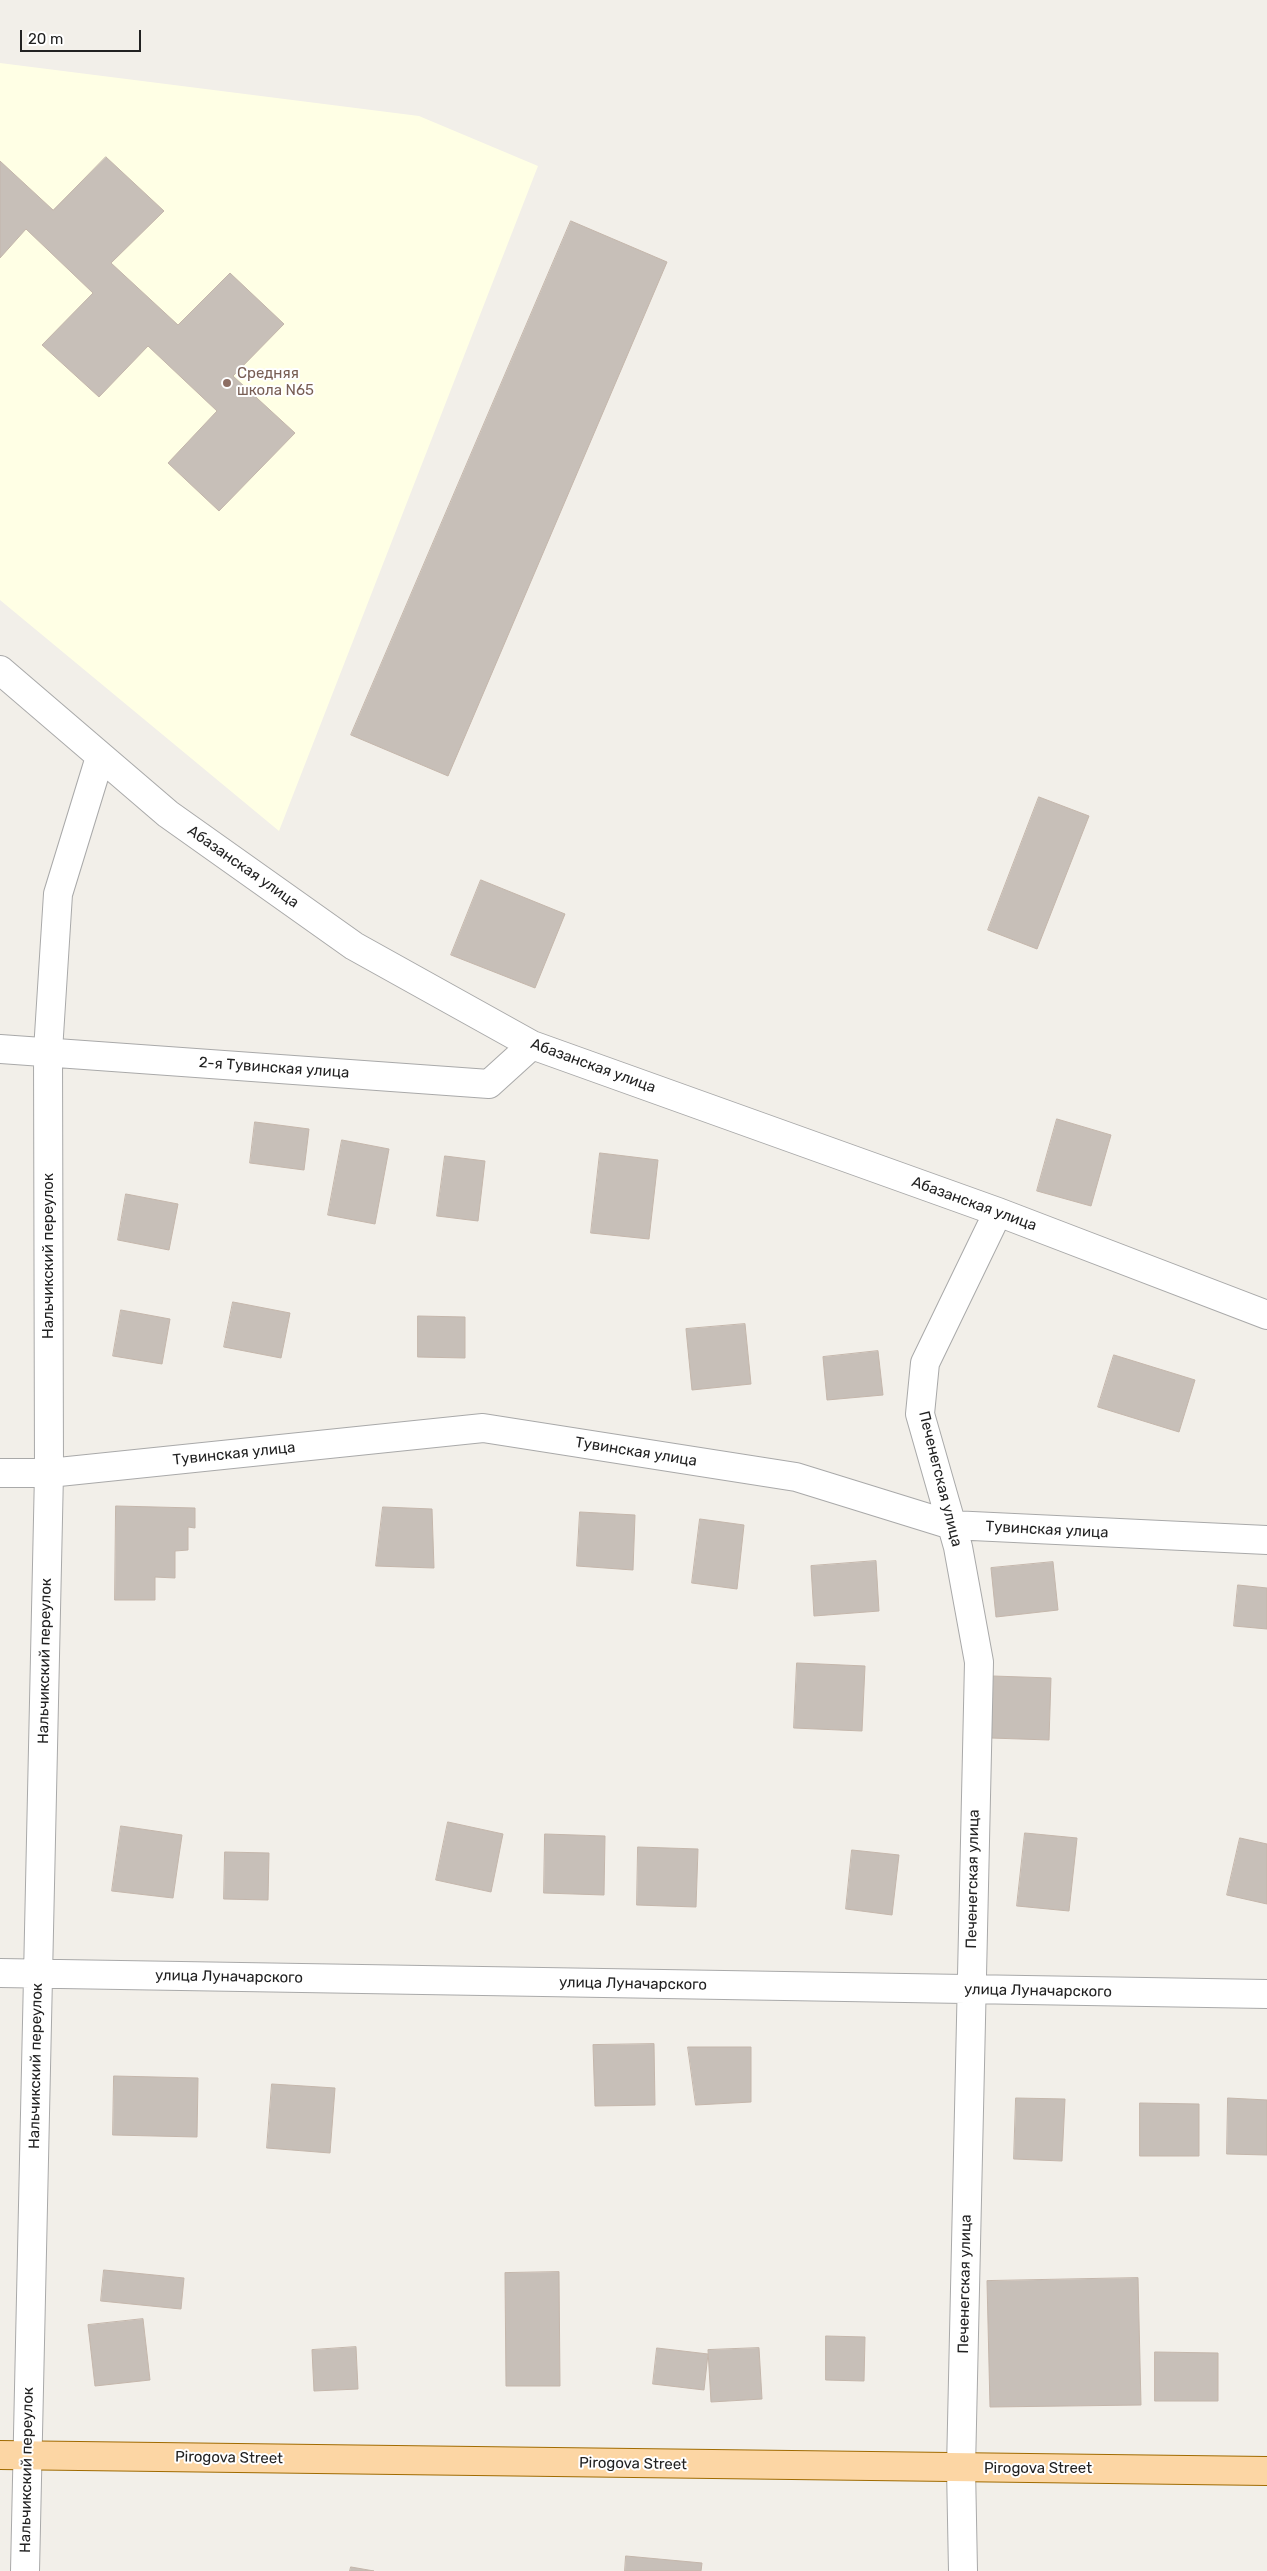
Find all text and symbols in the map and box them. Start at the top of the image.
scale bar [22,20,144,52]
text: 20 m [28,30,63,48]
place label: Средняя школа N65 [237,365,314,400]
marker: Средняя школа N65 [221,377,233,389]
street label: Абазанская улица [184,822,302,912]
street label: Абазанская улица [528,1035,658,1097]
street label: 2-я Тувинская улица [198,1054,350,1082]
street label: Нальчикский переулок [40,1173,58,1339]
street label: Абазанская улица [909,1173,1039,1235]
street label: Печенегская улица [914,1409,966,1549]
street label: Тувинская улица [574,1433,698,1471]
street label: Тувинская улица [172,1439,296,1469]
street label: Тувинская улица [985,1518,1109,1542]
street label: Нальчикский переулок [35,1578,55,1744]
street label: Печенегская улица [963,1809,983,1949]
street label: улица Луначарского [155,1967,303,1987]
street label: улица Луначарского [559,1974,707,1994]
street label: улица Луначарского [964,1981,1112,2001]
street label: Нальчикский переулок [26,1983,46,2149]
street label: Печенегская улица [955,2214,975,2354]
street label: Нальчикский переулок [17,2387,37,2553]
street label: Pirogova Street [175,2448,283,2468]
street label: Pirogova Street [579,2454,687,2474]
street label: Pirogova Street [984,2460,1092,2478]

